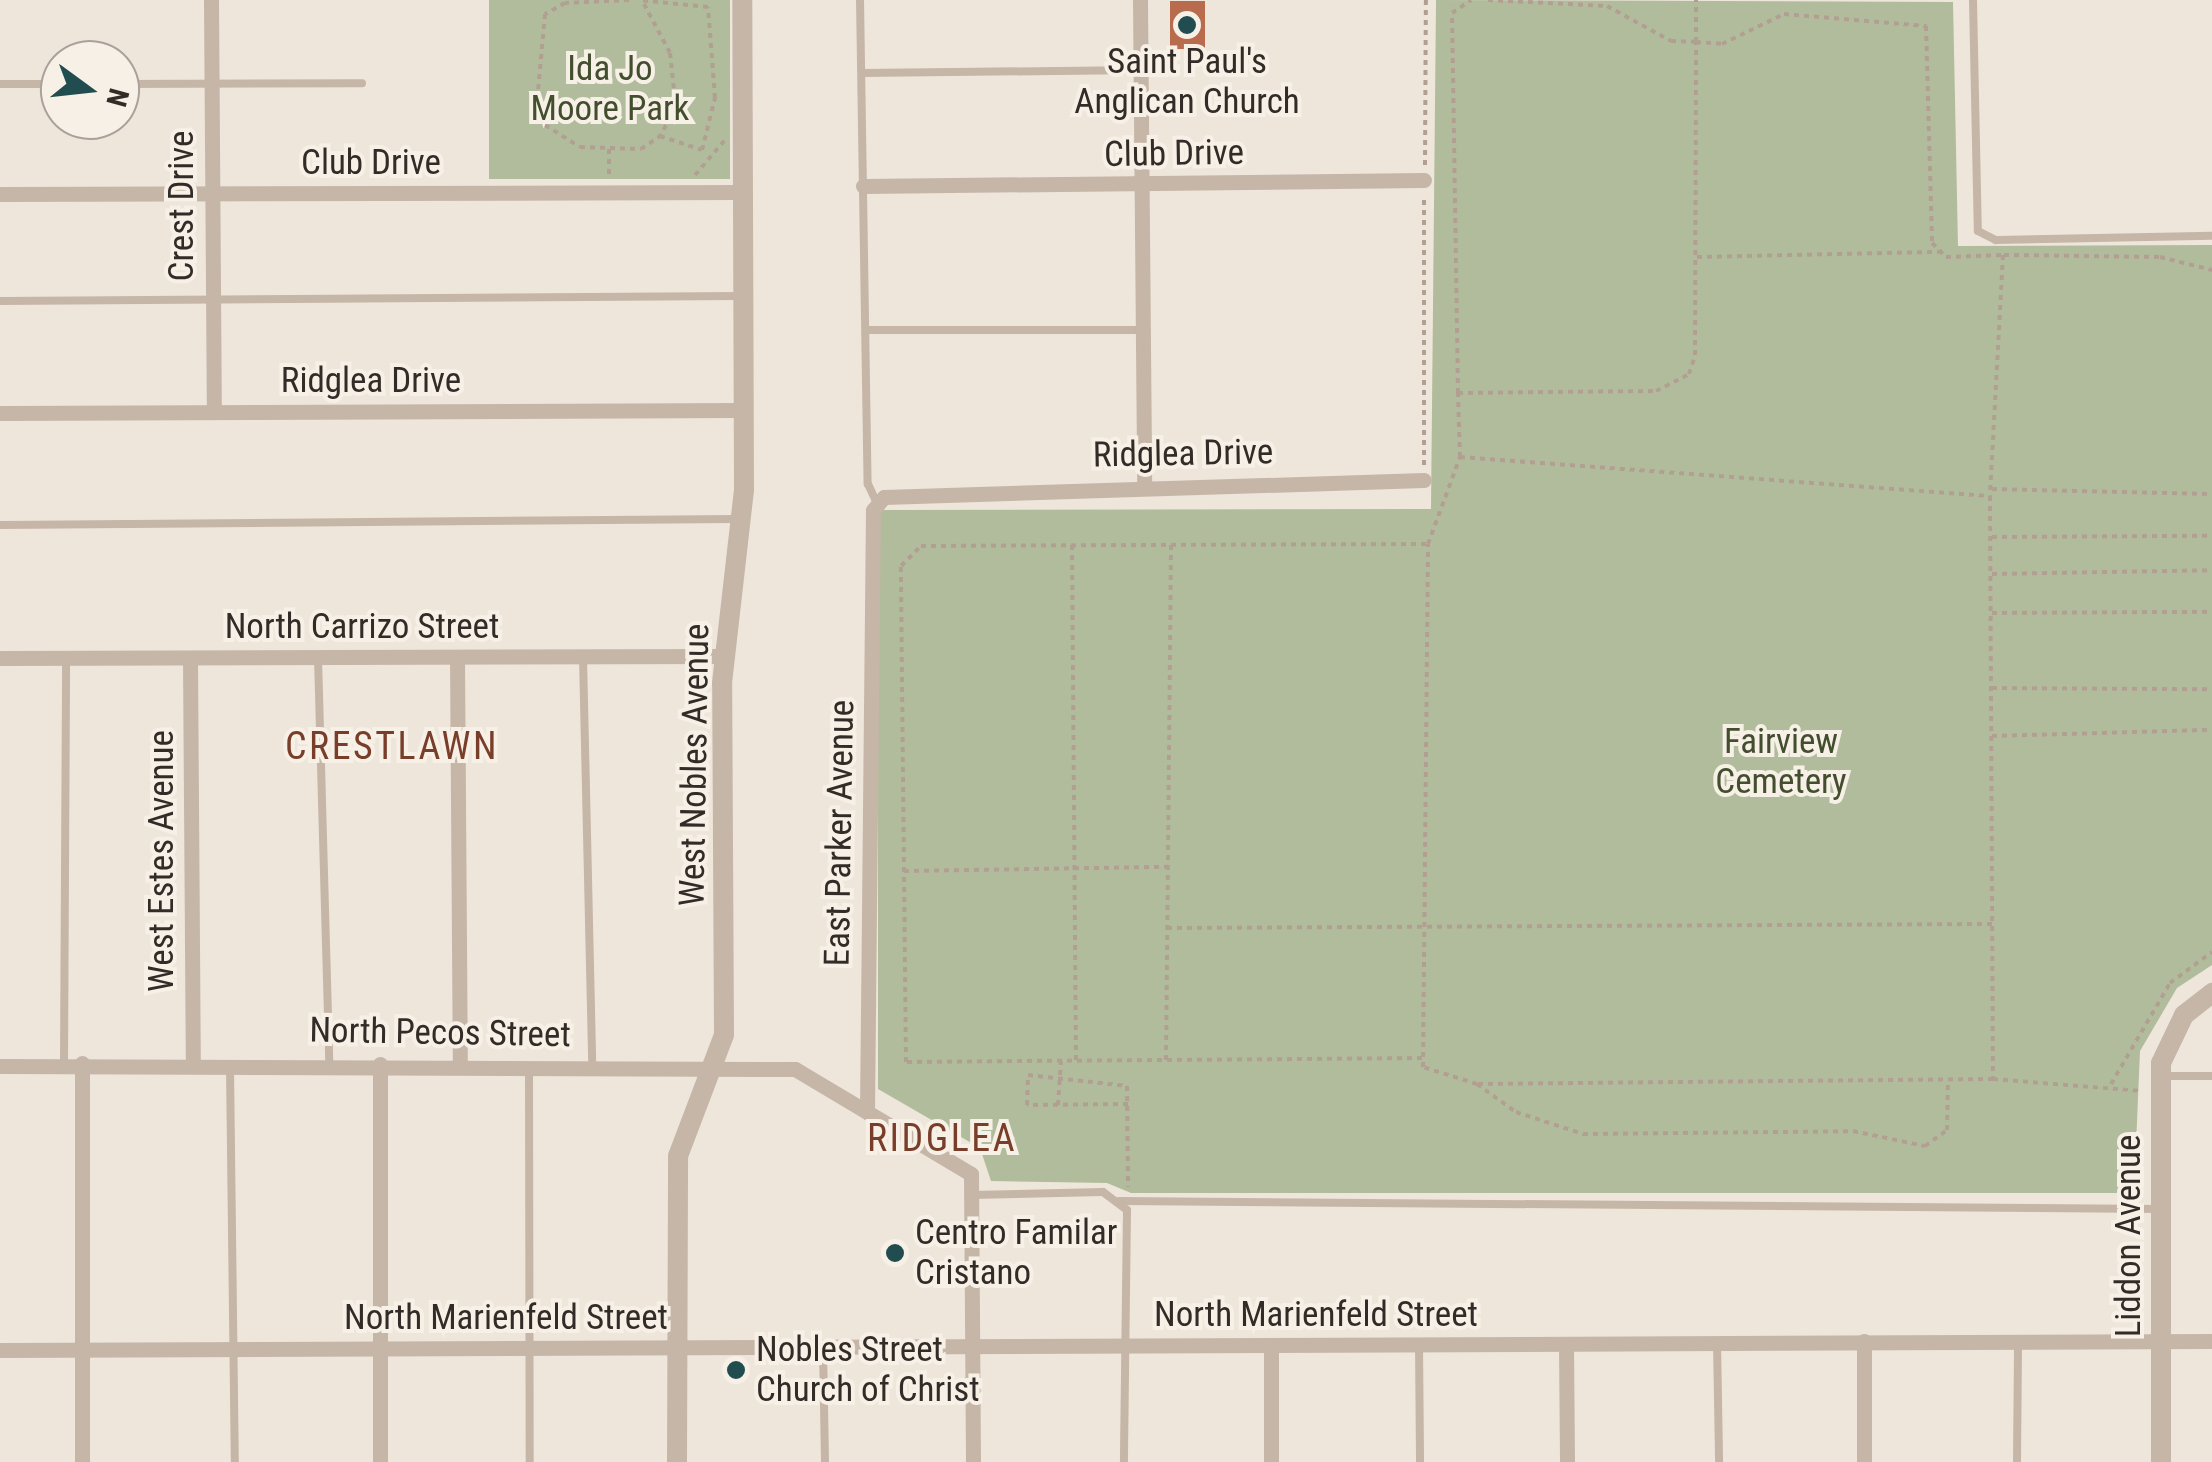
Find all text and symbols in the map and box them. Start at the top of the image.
marker: Saint Paul's Anglican Church [1176,14,1198,36]
north arrow [40,40,140,140]
place label: Saint Paul's Anglican Church [1074,41,1300,123]
park label: Ida Jo Moore Park [531,48,689,130]
text: N [99,85,136,110]
street label: Crest Drive [161,131,203,281]
street label: Club Drive [1104,132,1244,176]
street label: Club Drive [301,142,441,184]
street label: Ridglea Drive [281,360,461,402]
street label: Ridglea Drive [1092,431,1274,477]
street label: North Carrizo Street [225,606,499,648]
street label: West Nobles Avenue [672,623,718,907]
street label: East Parker Avenue [817,699,863,967]
park label: Fairview Cemetery [1715,721,1847,803]
district label: CRESTLAWN [285,724,499,770]
street label: West Estes Avenue [141,730,183,992]
street label: North Pecos Street [309,1010,571,1056]
district label: RIDGLEA [867,1116,1017,1162]
street label: Liddon Avenue [2108,1135,2150,1337]
place label: Centro Familar Cristano [915,1212,1117,1294]
marker: Centro Familar Cristano [884,1242,906,1264]
street label: North Marienfeld Street [1154,1294,1478,1336]
street label: North Marienfeld Street [344,1297,668,1339]
place label: Nobles Street Church of Christ [756,1329,980,1411]
marker: Nobles Street Church of Christ [725,1359,747,1381]

